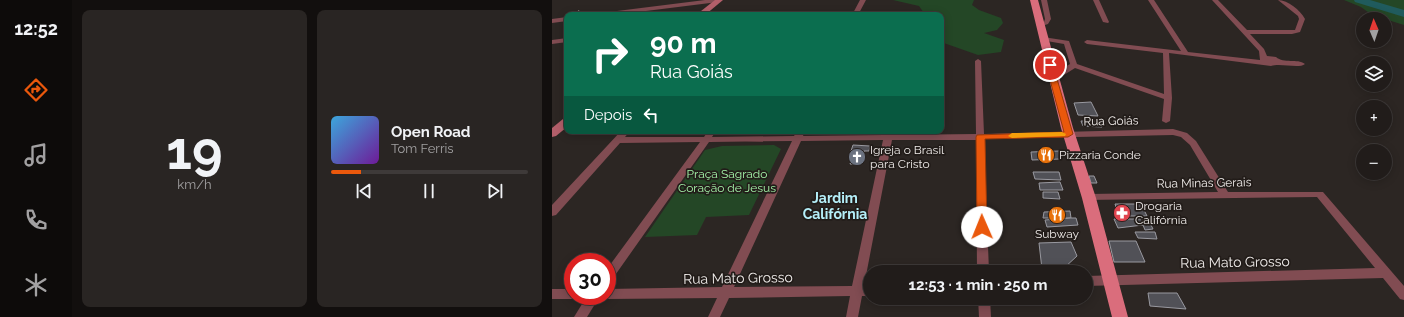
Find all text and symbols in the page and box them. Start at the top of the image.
north arrow [1356,12,1392,48]
map controls [1356,12,1392,180]
text: 12:52 [14,18,58,39]
text: 90 m [650,27,716,60]
icon: right [584,28,636,80]
pin [1033,48,1067,82]
icon: arrive [1039,54,1061,76]
button: layers [1356,56,1392,92]
text: Rua Goiás [650,61,733,82]
icon: directions [22,76,50,104]
button: + [1356,100,1392,136]
icon: left [640,104,662,126]
text: Depois [584,106,632,124]
street label: Rua Goiás [1083,114,1139,128]
text: 19 [166,120,223,181]
text: Open Road [391,123,471,141]
icon: music [22,141,50,169]
text: Tom Ferris [391,141,454,156]
place label: Igreja o Brasil para Cristo [870,143,945,171]
button: − [1356,144,1392,180]
restaurant icon: Pizzaria Conde [1036,145,1056,165]
church icon: Igreja o Brasil para Cristo [847,147,867,167]
place label: Pizzaria Conde [1059,148,1141,162]
park label: Praça Sagrado Coração de Jesus [678,167,776,195]
street label: Rua Minas Gerais [1156,175,1252,191]
text: km/h [177,177,212,192]
icon: previous [353,180,375,202]
icon: pause [418,180,440,202]
icon: next [484,180,506,202]
district label: Jardim Califórnia [803,190,867,222]
place label: Drogaria Califórnia [1135,199,1187,227]
pharmacy icon: Drogaria Califórnia [1112,203,1132,223]
restaurant icon: Subway [1047,205,1067,225]
icon: phone [22,206,50,234]
position arrow [961,206,1003,248]
place label: Subway [1035,227,1080,241]
speed limit sign: 30 [564,253,616,305]
street label: Rua Mato Grosso [1180,253,1290,271]
street label: Rua Mato Grosso [683,269,793,287]
icon: climate [22,271,50,299]
text: 12:53 · 1 min · 250 m [909,276,1047,294]

